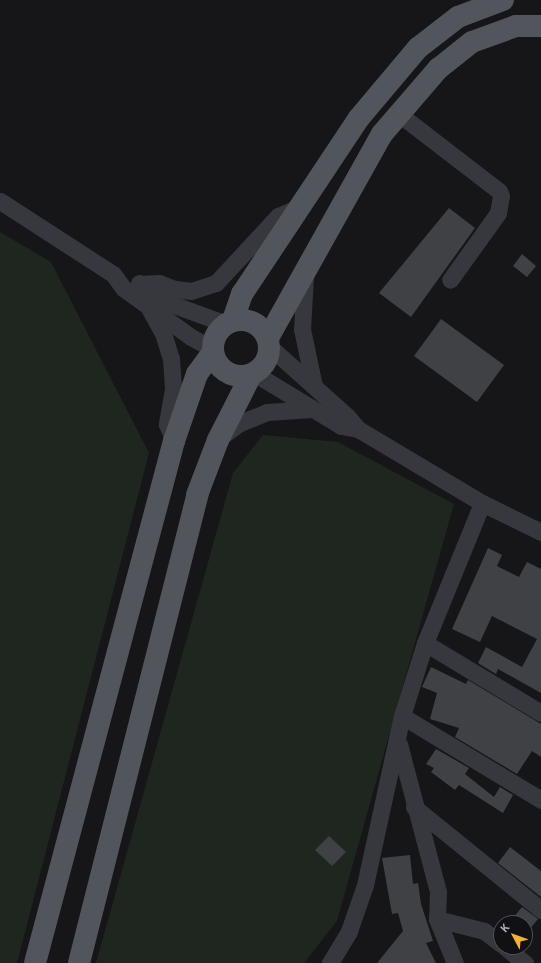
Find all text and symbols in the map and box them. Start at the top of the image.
north arrow [493,915,533,955]
text: K [497,921,511,934]

